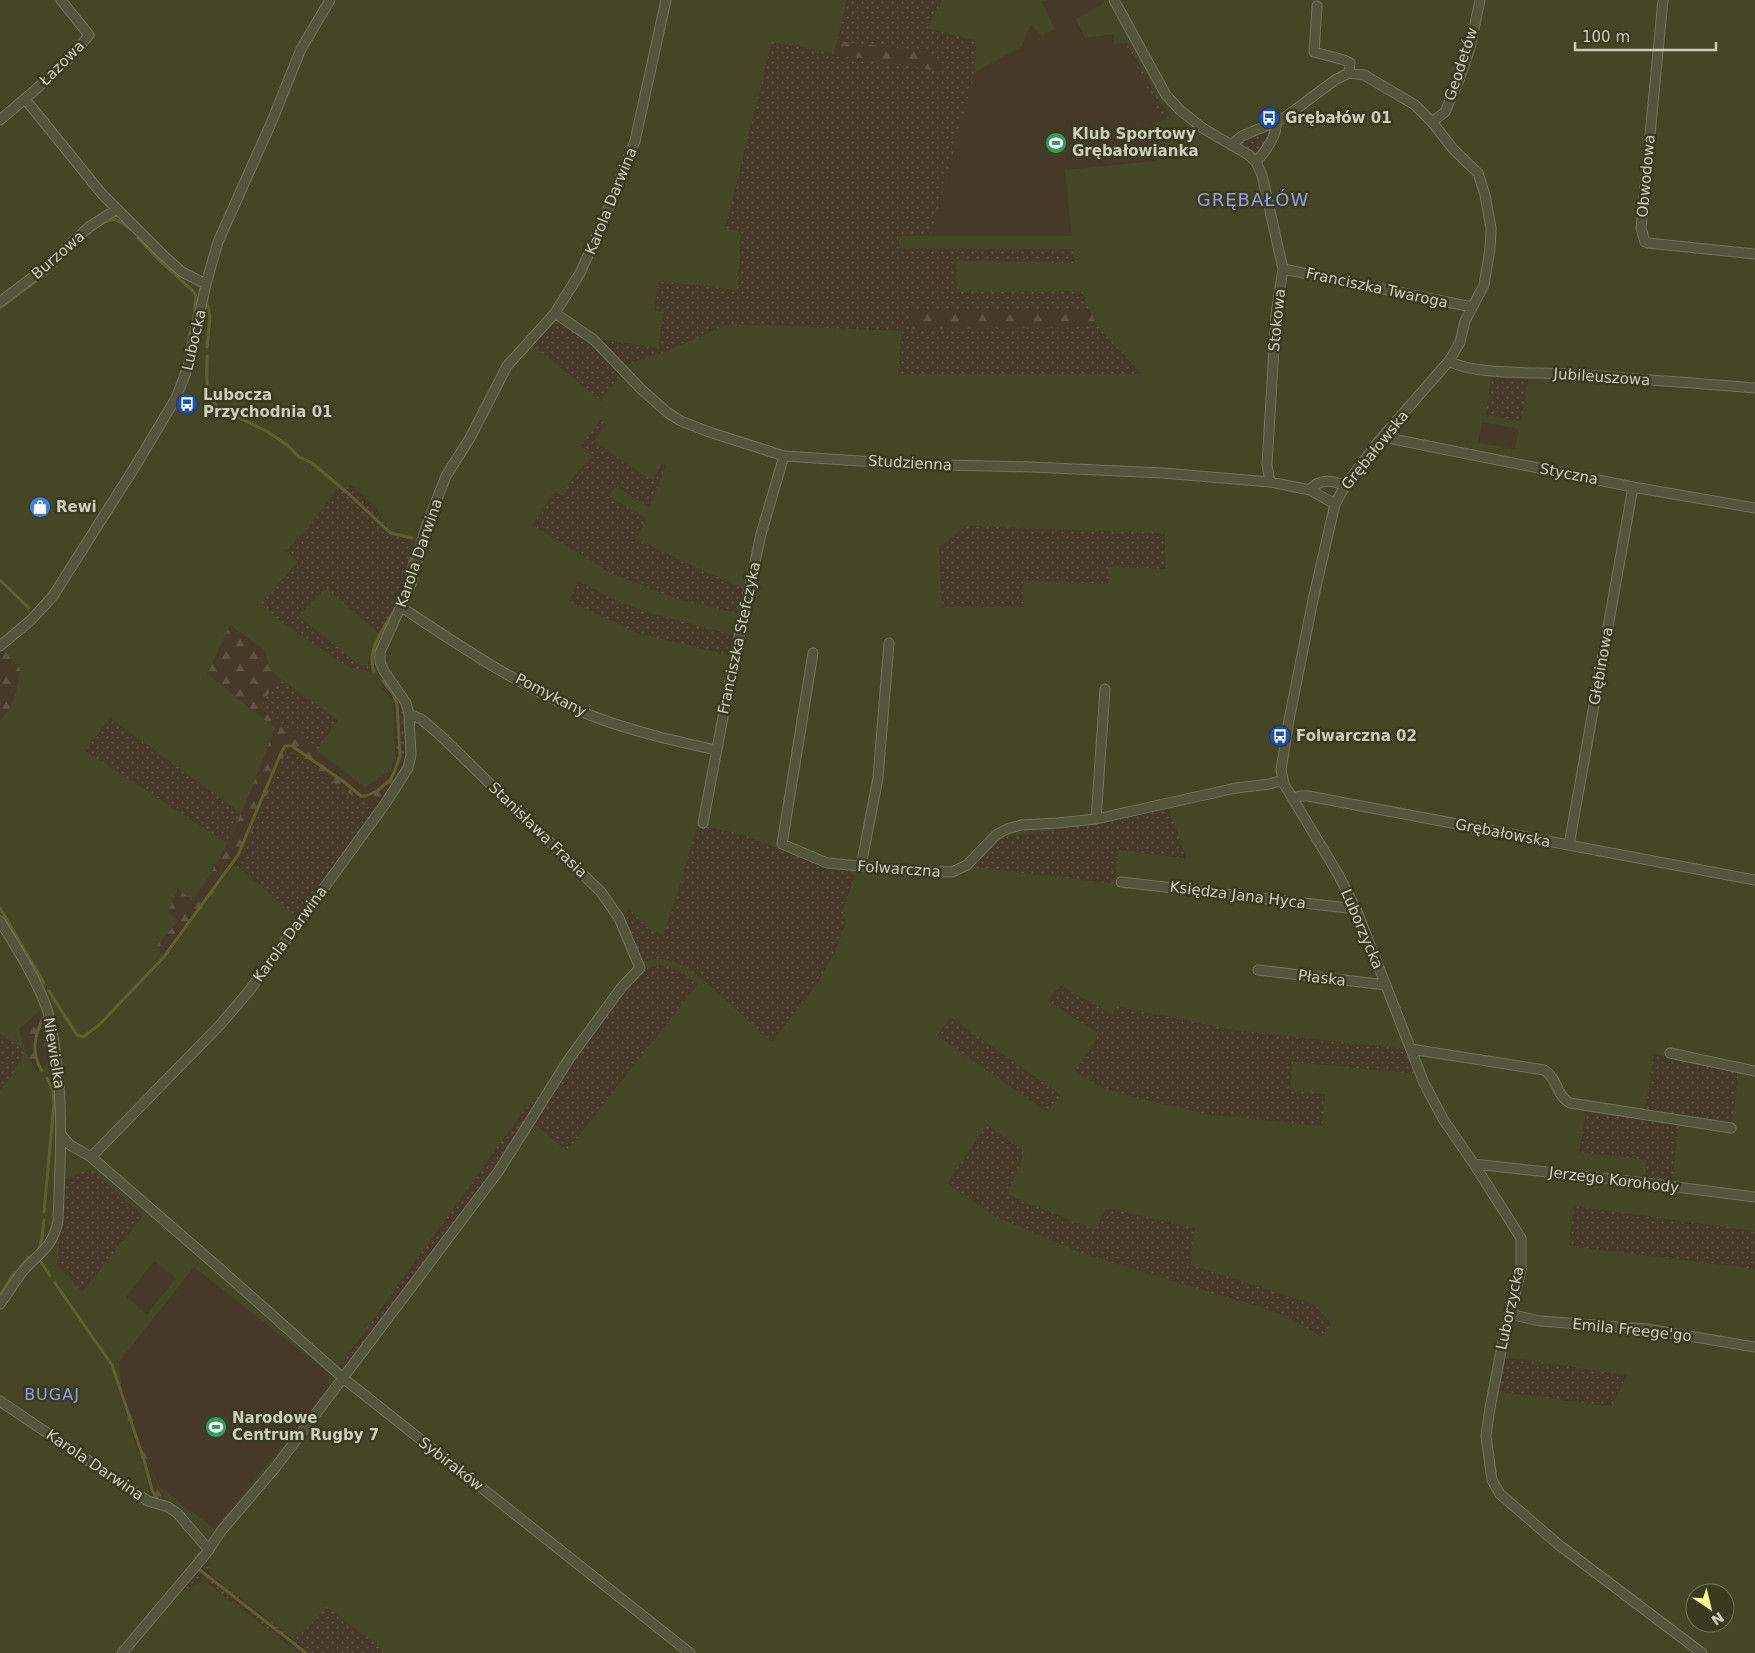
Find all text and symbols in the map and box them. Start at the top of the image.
scale bar [1575,20,1716,52]
street label: Geodetów [1441,25,1481,103]
text: 100 m [1582,28,1630,46]
street label: Łazowa [35,37,88,90]
bus stop icon: Grębałów 01 [1257,106,1281,130]
place label: Grębałów 01 [1285,109,1392,127]
place label: Klub Sportowy Grębałowianka [1072,125,1199,160]
sports icon: Klub Sportowy Grębałowianka [1044,131,1068,155]
street label: Obwodowa [1633,134,1659,218]
street label: Karola Darwina [581,145,641,257]
district label: GRĘBAŁÓW [1197,189,1309,210]
street label: Burzowa [28,227,88,283]
street label: Franciszka Twaroga [1304,264,1450,312]
street label: Stokowa [1265,288,1289,352]
street label: Lubocka [178,308,210,372]
street label: Jubileuszowa [1552,365,1651,389]
place label: Lubocza Przychodnia 01 [203,386,333,421]
bus stop icon: Lubocza Przychodnia 01 [175,392,199,416]
street label: Grębałowska [1338,407,1412,493]
street label: Studzienna [868,452,952,474]
street label: Styczna [1538,460,1600,488]
shop icon: Rewi [28,495,52,519]
street label: Karola Darwina [392,496,446,610]
place label: Rewi [56,498,97,516]
street label: Franciszka Stefczyka [714,560,764,716]
street label: Głębinowa [1585,626,1617,706]
street label: Pomykany [513,669,590,721]
bus stop icon: Folwarczna 02 [1268,724,1292,748]
place label: Folwarczna 02 [1296,727,1417,745]
street label: Stanisława Frasia [485,778,591,882]
street label: Grębałowska [1454,815,1552,851]
street label: Folwarczna [857,857,941,881]
street label: Księdza Jana Hyca [1169,878,1307,912]
street label: Karola Darwina [249,883,331,985]
street label: Luborzycka [1337,886,1387,972]
street label: Płaska [1297,966,1347,990]
street label: Niewielka [39,1016,69,1090]
street label: Jerzego Korohody [1547,1163,1680,1197]
street label: Luborzycka [1492,1265,1528,1351]
street label: Emila Freege'go [1571,1315,1693,1345]
district label: BUGAJ [24,1385,80,1404]
place label: Narodowe Centrum Rugby 7 [232,1409,379,1444]
sports icon: Narodowe Centrum Rugby 7 [204,1415,228,1439]
street label: Karola Darwina [43,1426,147,1504]
street label: Sybiraków [415,1433,487,1495]
north arrow [1685,1583,1735,1633]
text: N [1708,1609,1727,1629]

